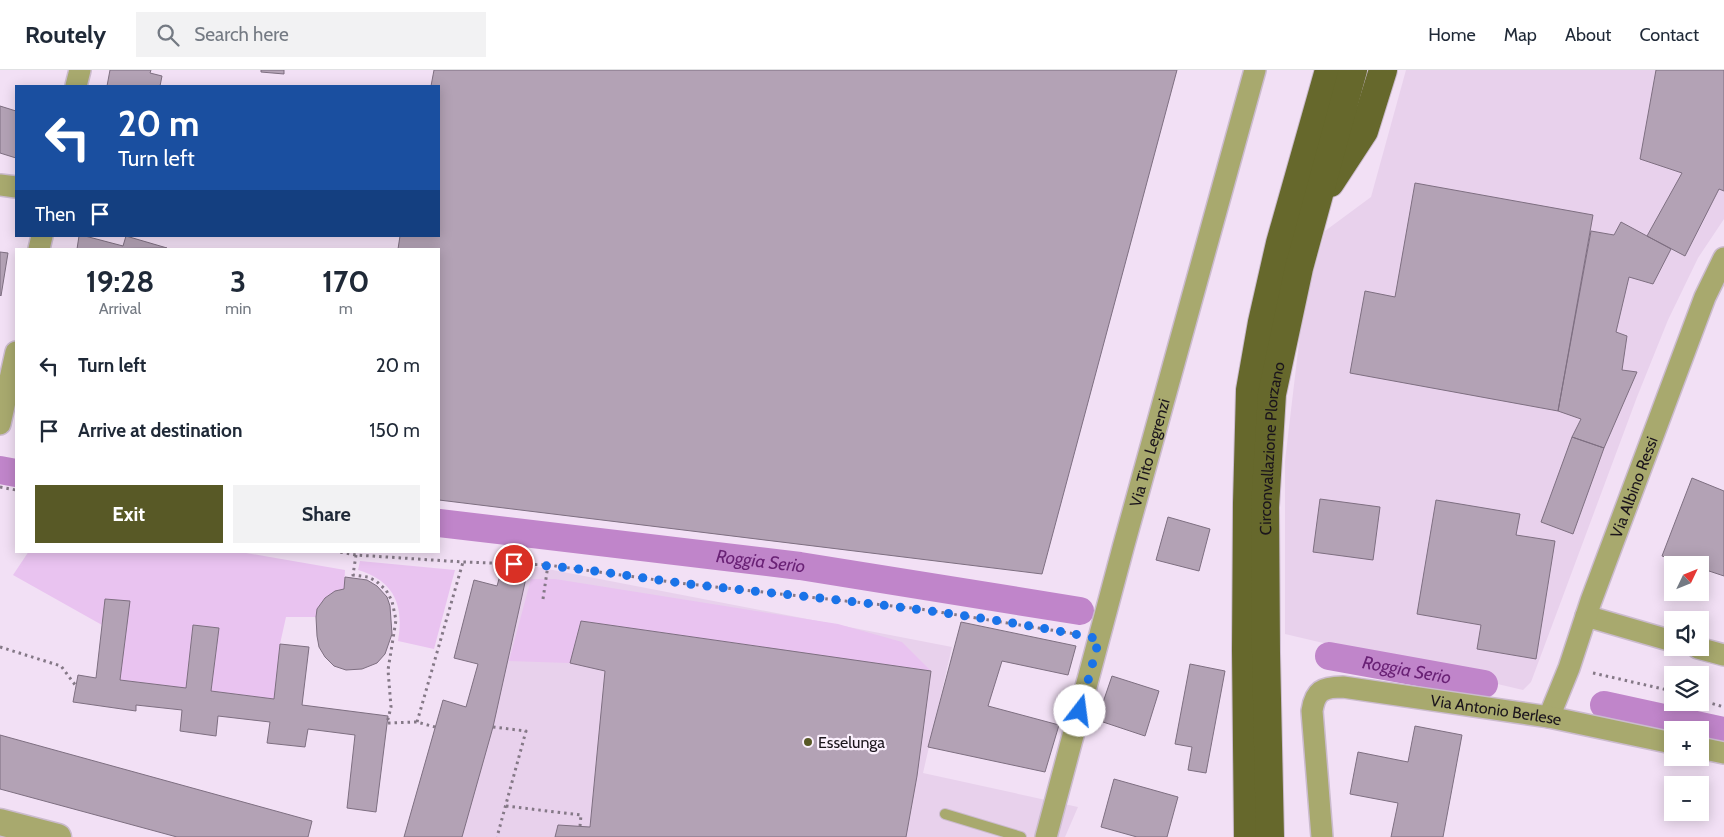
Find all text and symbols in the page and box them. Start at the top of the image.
search box [136,12,486,57]
text: Routely [25,20,106,49]
icon: search [154,21,182,49]
text: Search here [194,23,289,46]
text: Home [1428,24,1476,46]
text: Map [1504,24,1537,46]
text: About [1565,24,1611,46]
text: Contact [1639,24,1699,46]
text: 20 m [118,102,200,145]
icon: left [35,105,100,170]
text: Turn left [118,145,195,172]
icon: arrive [86,200,114,228]
text: Then [35,203,76,226]
text: 19:28 [86,263,154,300]
text: 3 [230,263,246,300]
text: 170 [322,263,369,300]
text: Arrival [99,299,141,318]
text: min [225,299,251,318]
text: m [339,299,353,318]
icon: left [35,352,63,380]
text: Turn left [78,354,146,377]
text: 20 m [376,354,420,377]
street label: Circonvallazione Plorzano [1256,360,1289,535]
street label: Via Tito Legrenzi [1126,396,1174,509]
icon: arrive [35,417,63,445]
text: Arrive at destination [78,419,242,442]
text: 150 m [369,419,420,442]
street label: Via Albino Ressi [1607,434,1662,541]
button: Exit [35,485,223,543]
button: Share [233,485,420,543]
pin [493,543,535,585]
water label: Roggia Serio [715,545,807,578]
icon: arrive [500,550,528,578]
north arrow [1664,556,1709,601]
map controls [1664,556,1709,821]
button: sound [1664,611,1709,656]
water label: Roggia Serio [1361,651,1453,689]
button: layers [1664,666,1709,711]
position arrow [1053,684,1105,736]
street label: Via Antonio Berlese [1429,691,1563,729]
button: + [1664,721,1709,766]
place label: Esselunga [818,733,885,752]
marker: Esselunga [802,736,814,748]
button: − [1664,776,1709,821]

